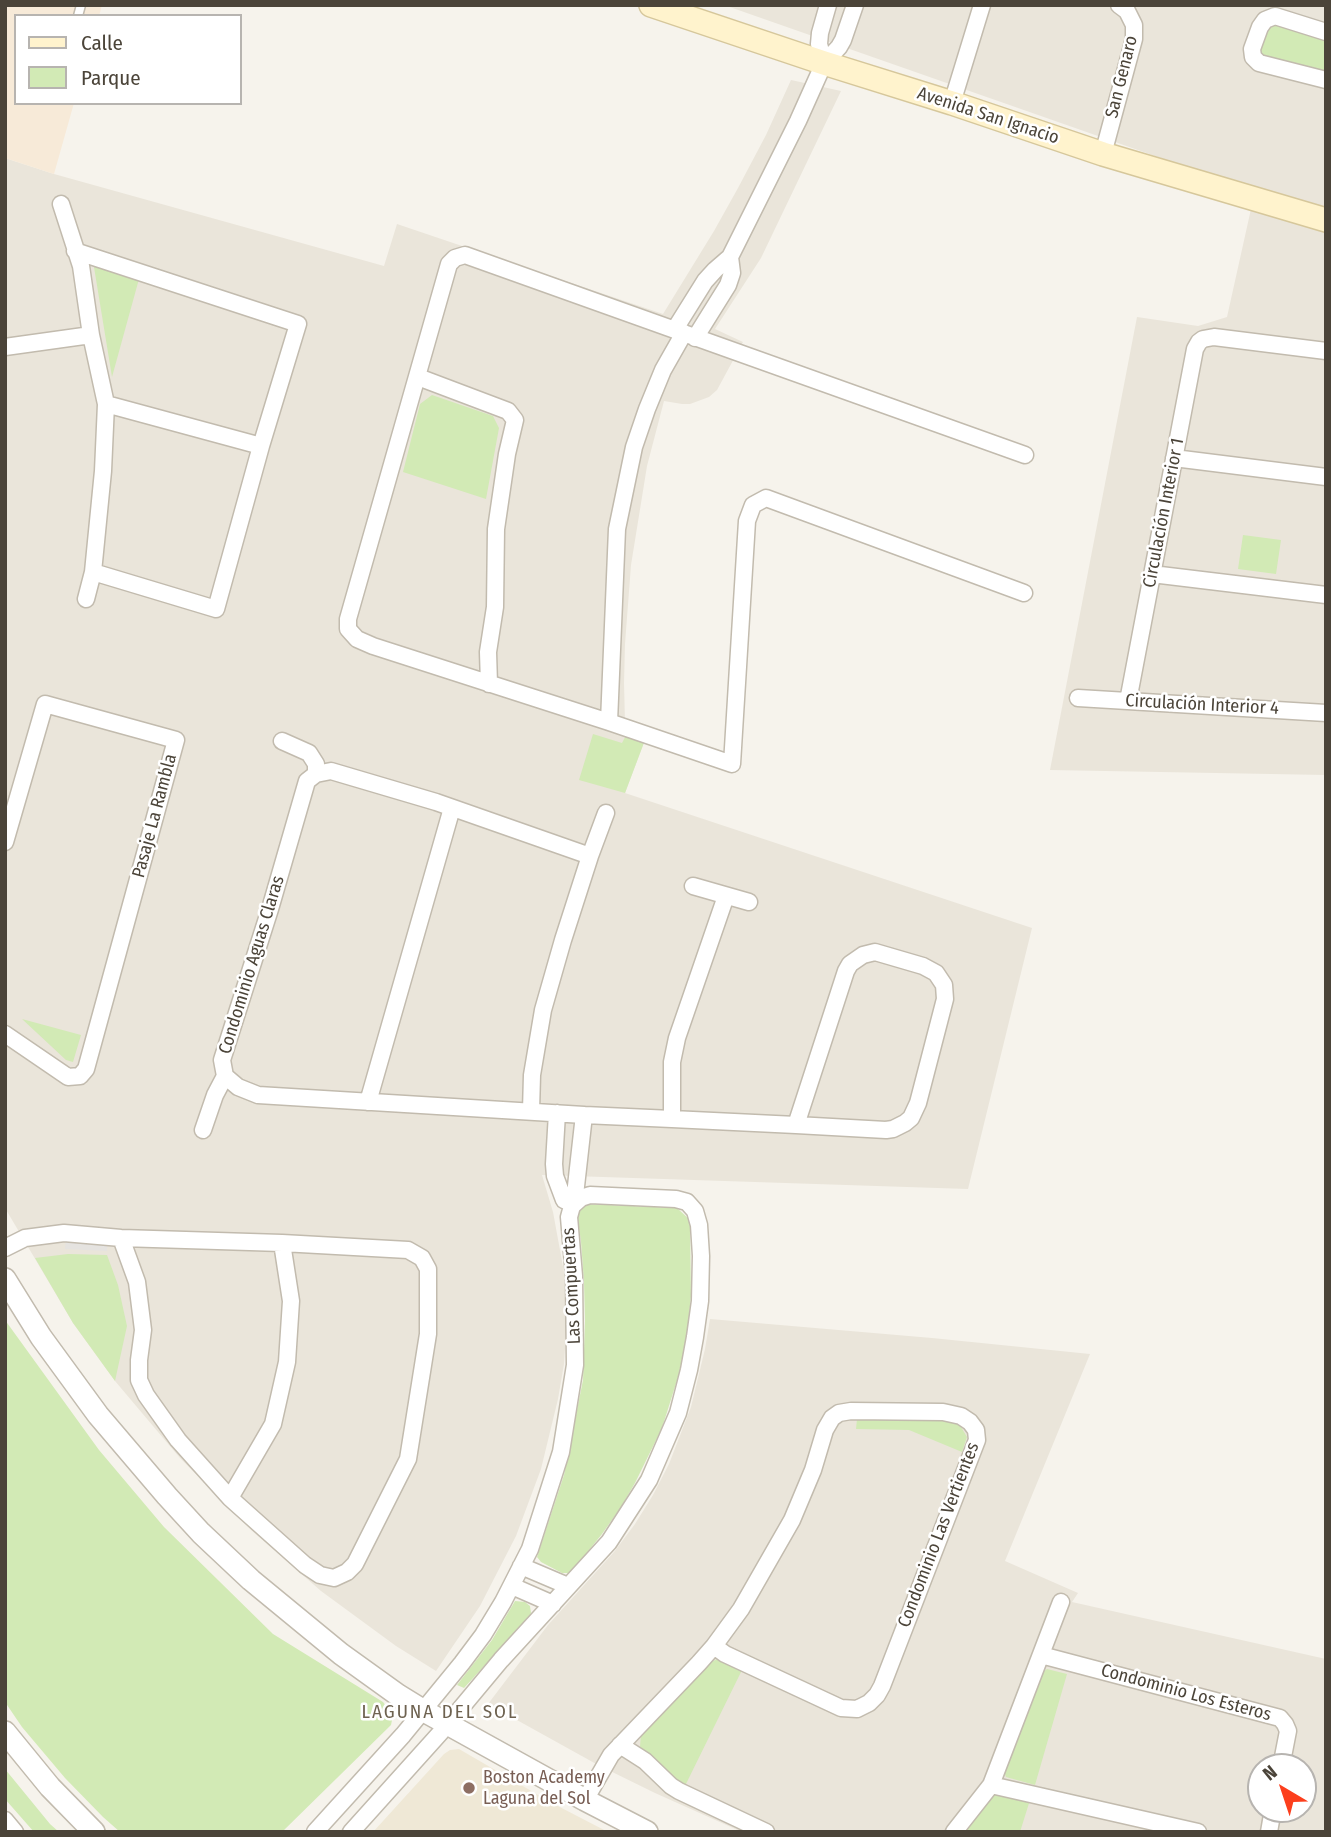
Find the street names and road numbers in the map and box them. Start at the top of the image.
street label: San Genaro [1101,34,1143,120]
street label: Avenida San Ignacio [914,83,1062,149]
street label: Circulación Interior 1 [1139,436,1189,590]
street label: Circulación Interior 4 [1125,690,1279,720]
street label: Pasaje La Rambla [128,752,182,880]
street label: Condominio Aguas Claras [215,873,289,1057]
street label: Las Compuertas [558,1227,586,1345]
street label: Condominio Las Vertientes [894,1440,984,1630]
street label: Condominio Los Esteros [1098,1660,1274,1726]

